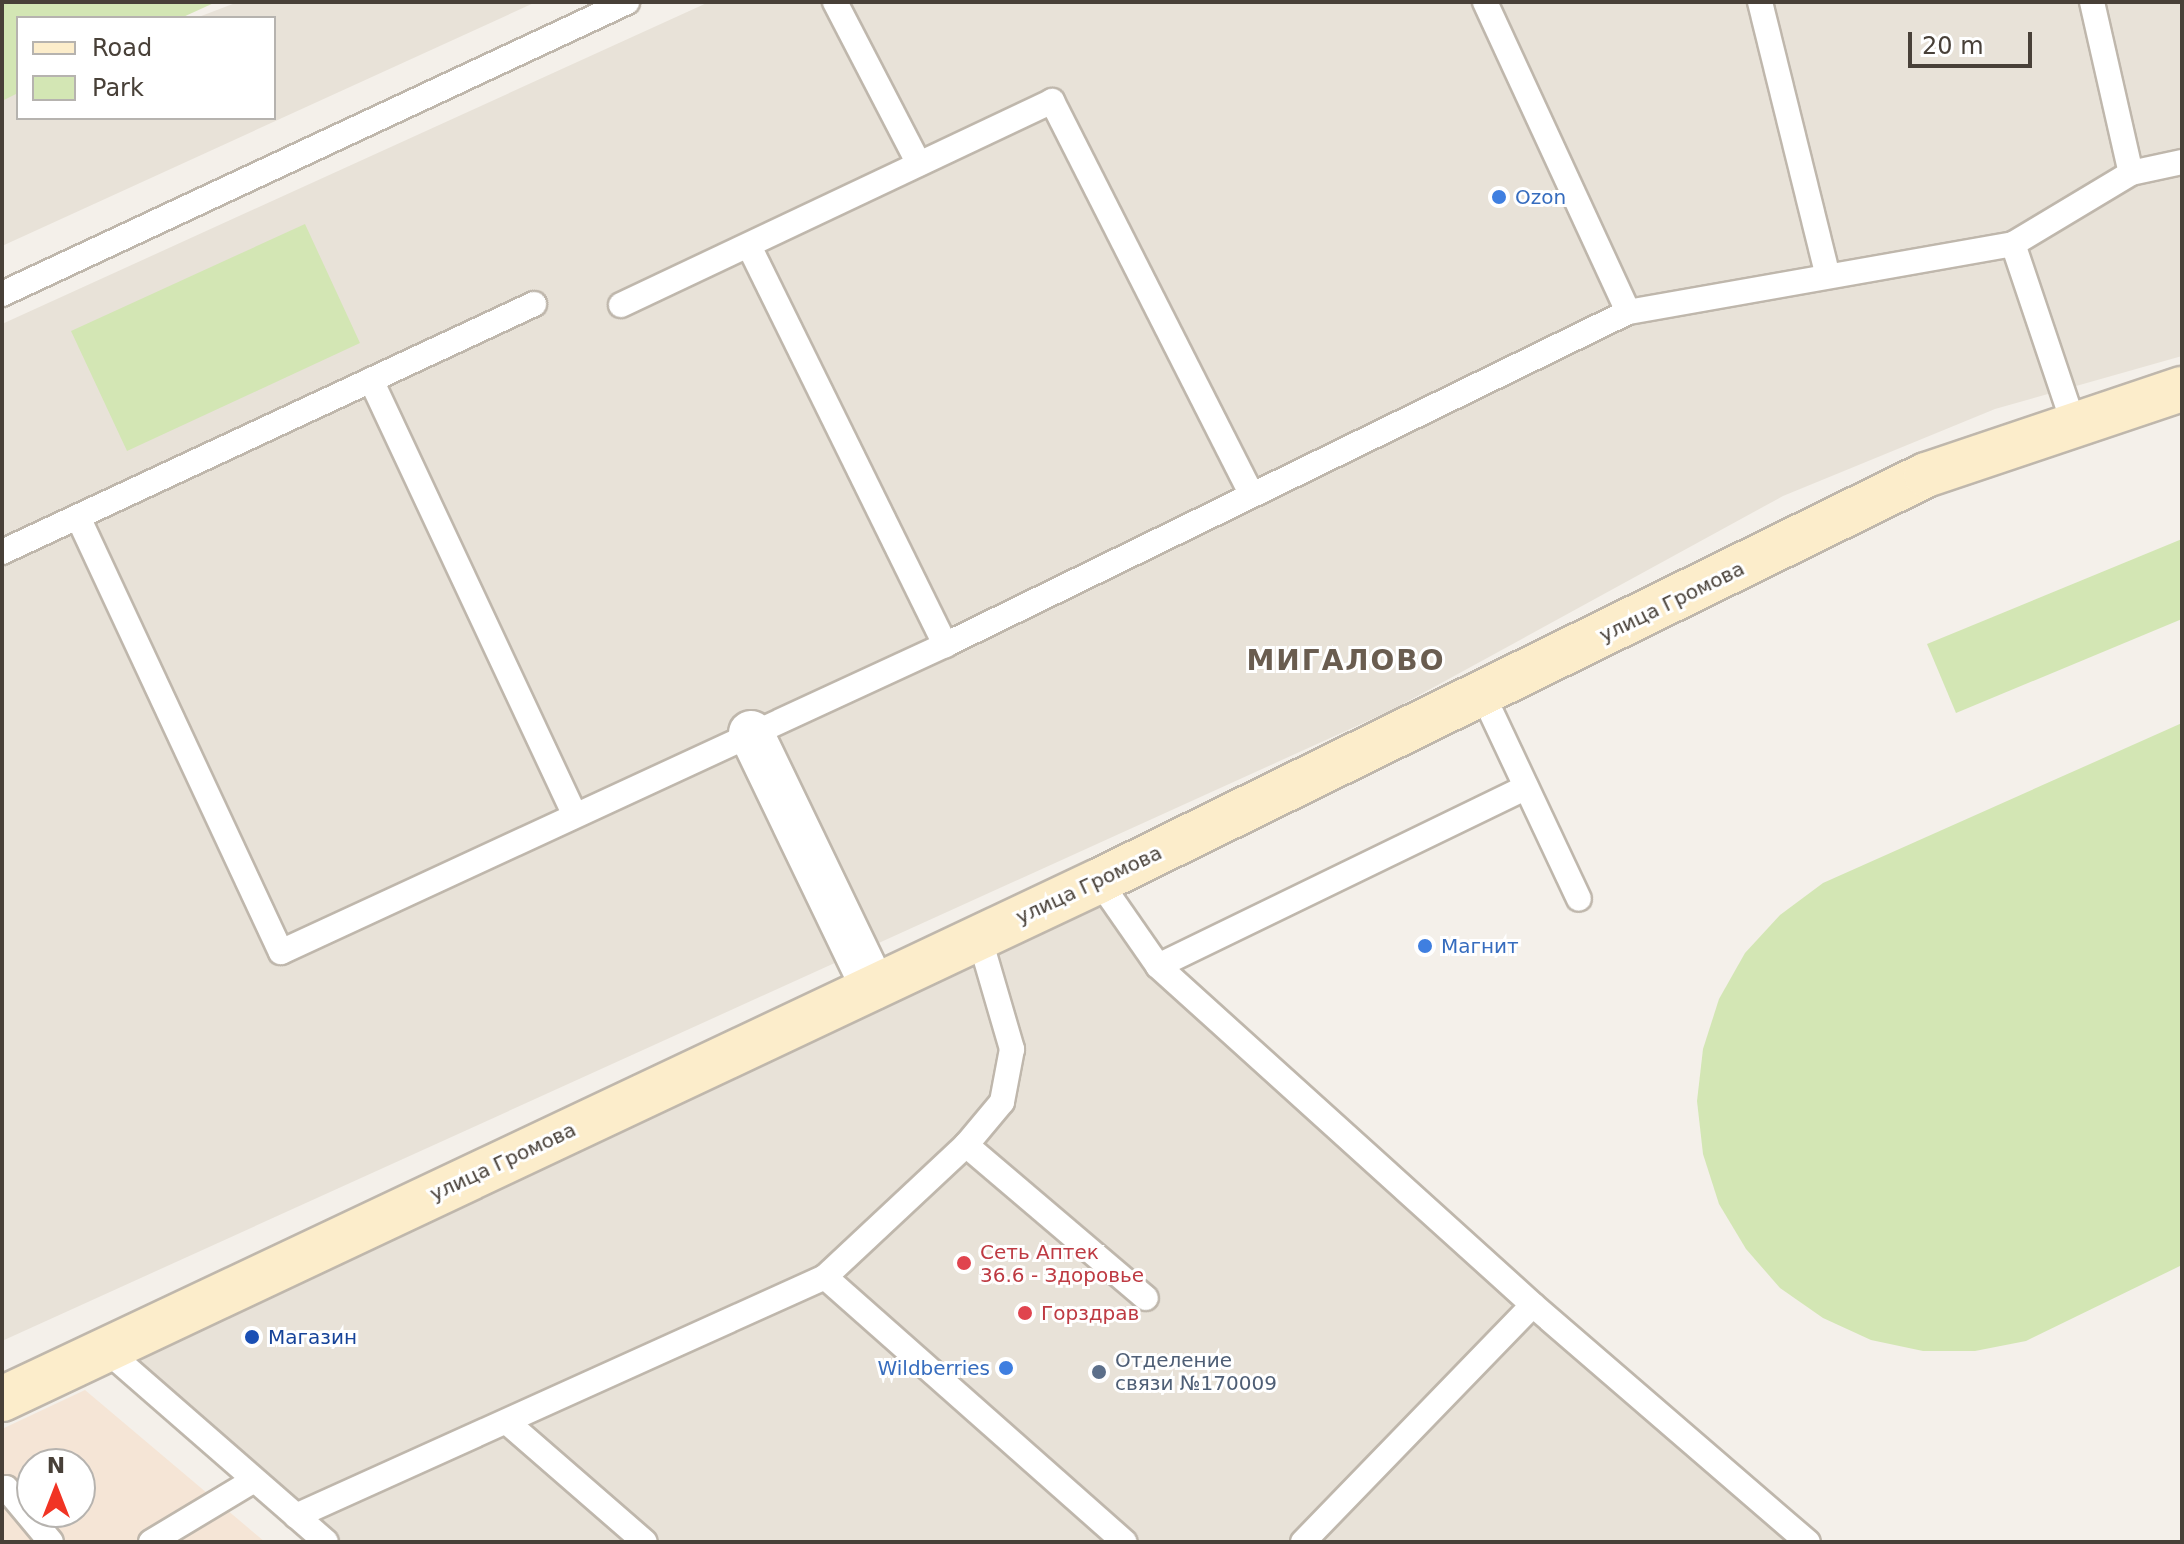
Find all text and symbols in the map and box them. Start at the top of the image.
legend [16,16,276,120]
scale bar [1912,16,2036,66]
text: 20 m [1922,32,1984,60]
text: Road [92,34,152,62]
text: Park [92,74,144,102]
place label: Ozon [1515,185,1566,209]
marker: Ozon [1490,188,1508,206]
street label: улица Громова [1596,557,1748,647]
district label: МИГАЛОВО [1246,644,1446,678]
street label: улица Громова [1012,841,1166,929]
place label: Магнит [1441,934,1519,958]
marker: Магнит [1416,937,1434,955]
street label: улица Громова [426,1118,580,1206]
place label: Сеть Аптек 36.6 - Здоровье [980,1240,1144,1287]
marker: Сеть Аптек 36.6 - Здоровье [955,1254,973,1272]
place label: Горздрав [1041,1301,1139,1325]
marker: Горздрав [1016,1304,1034,1322]
place label: Магазин [268,1325,357,1349]
marker: Магазин [243,1328,261,1346]
place label: Отделение связи №170009 [1115,1348,1277,1395]
place label: Wildberries [877,1356,990,1380]
marker: Wildberries [997,1359,1015,1377]
marker: Отделение связи №170009 [1090,1363,1108,1381]
north arrow [16,1448,96,1528]
text: N [47,1453,65,1478]

